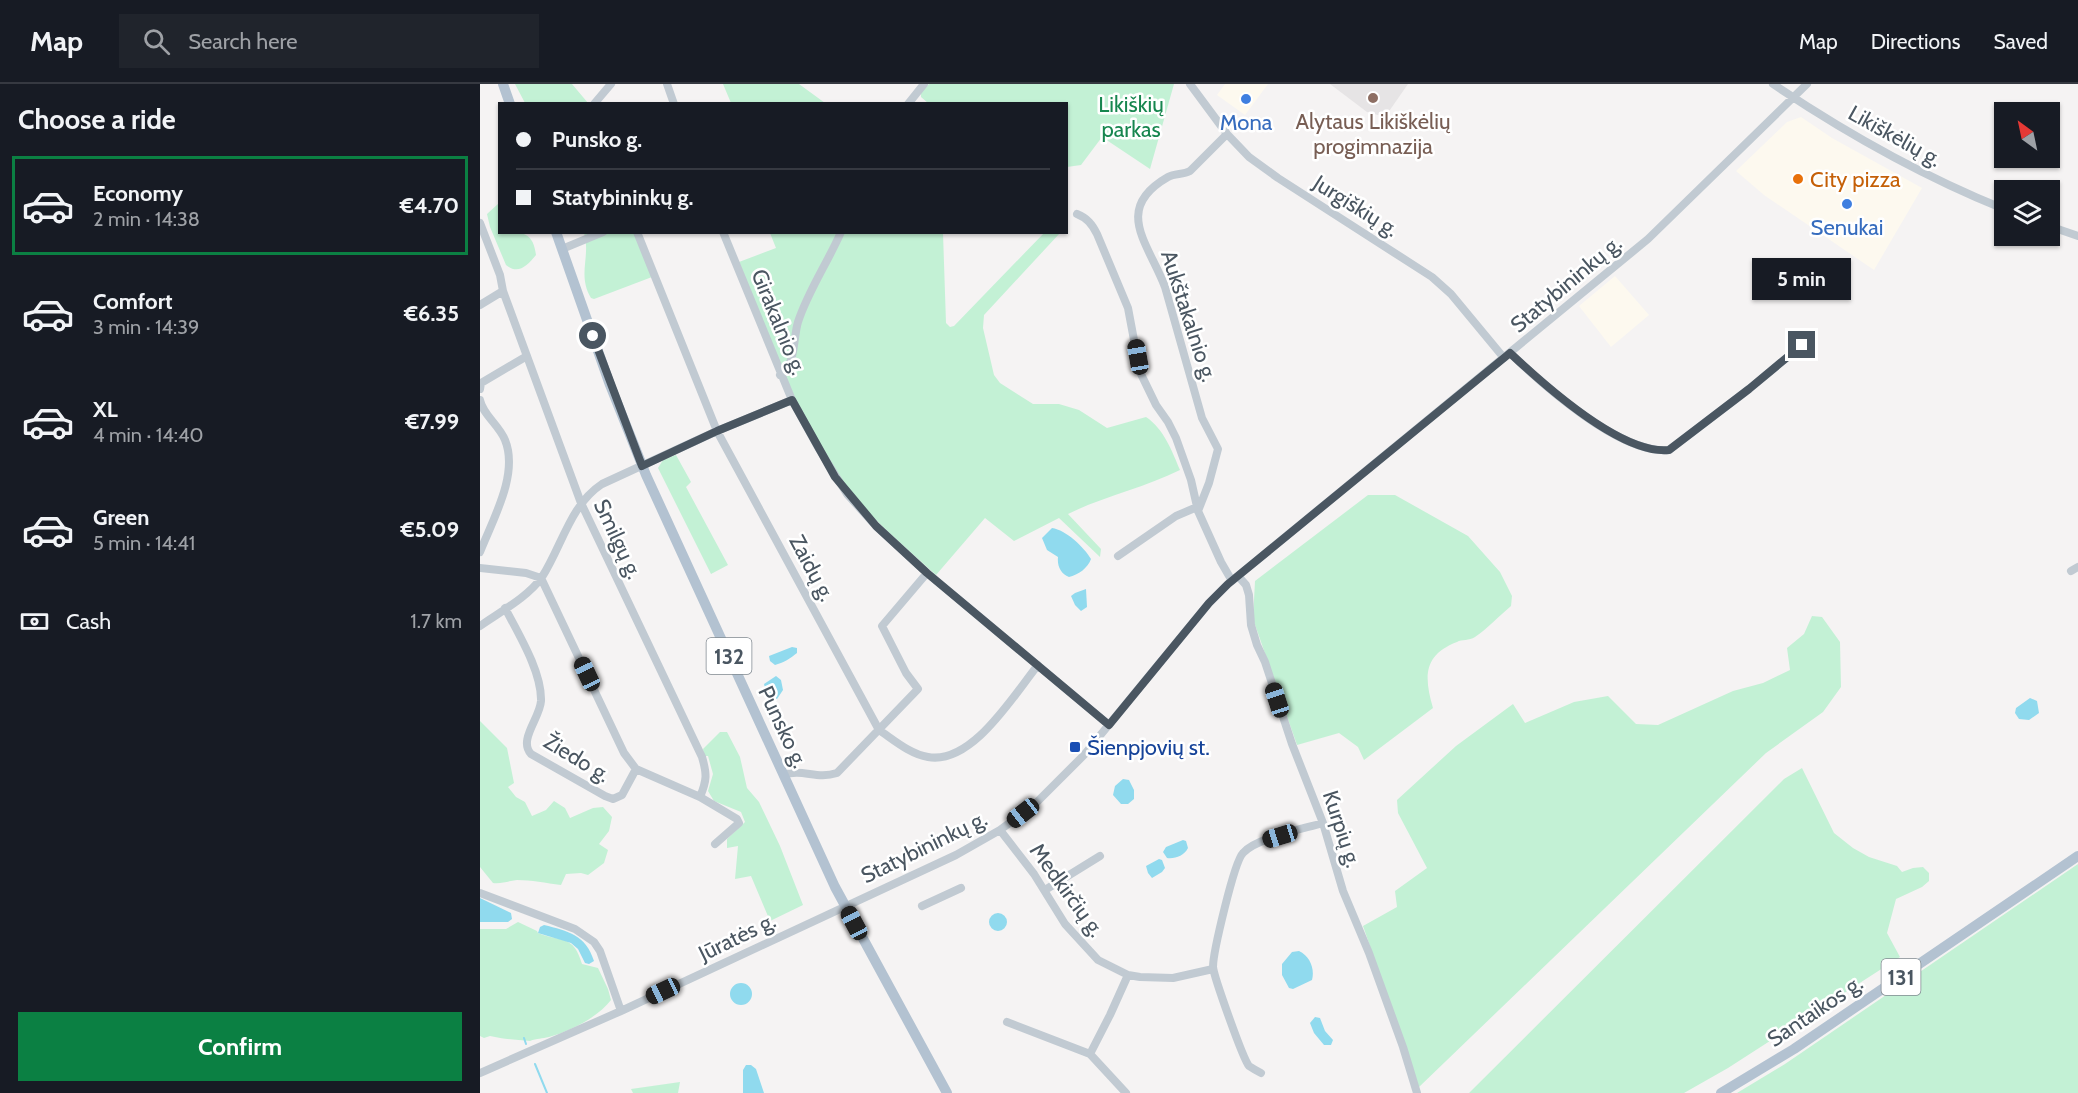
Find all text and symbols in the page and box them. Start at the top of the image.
search box [119,14,539,68]
text: Map [30,24,83,58]
icon: search [140,25,173,58]
text: Search here [188,28,297,55]
text: Map [1799,29,1838,54]
text: Directions [1871,29,1960,54]
text: Saved [1993,29,2048,54]
park label: Likiškių parkas [1098,91,1164,143]
marker: Alytaus Likiškėlių progimnazija [1366,91,1380,105]
marker: Mona [1239,92,1253,106]
street label: Likiškėlių g. [1844,99,1946,173]
north arrow [1994,102,2060,168]
map controls [1994,102,2060,246]
text: Choose a ride [18,103,176,136]
place label: Alytaus Likiškėlių progimnazija [1296,108,1451,160]
place label: Mona [1220,109,1273,136]
text: Punsko g. [552,126,642,153]
place label: City pizza [1810,166,1901,193]
street label: Jurgiškių g. [1308,169,1404,243]
marker: City pizza [1791,172,1805,186]
icon: car [21,179,75,233]
text: Economy [93,180,183,207]
button: layers [1994,180,2060,246]
text: Statybininkų g. [552,184,693,211]
text: €4.70 [400,192,459,219]
marker: Senukai [1840,197,1854,211]
text: 2 min · 14:38 [93,207,200,231]
place label: Senukai [1811,214,1883,241]
street label: Statybininkų g. [1505,230,1627,338]
street label: Aukštakalnio g. [1155,247,1223,385]
callout: 5 min [1752,258,1852,300]
street label: Girakalnio g. [746,265,812,379]
text: 5 min [1777,267,1826,291]
icon: car [21,287,75,341]
text: Comfort [93,288,172,315]
text: €6.35 [404,300,459,327]
text: 3 min · 14:39 [93,315,199,339]
route start [579,322,606,349]
route end [1788,331,1815,358]
car [1126,338,1150,376]
icon: car [21,395,75,449]
text: XL [93,396,118,423]
text: €7.99 [405,408,459,435]
text: 4 min · 14:40 [93,423,204,447]
street label: Smilgų g. [588,495,648,583]
icon: car [21,503,75,557]
text: Green [93,504,149,531]
text: €5.09 [401,516,459,543]
street label: Zaidų g. [783,530,841,606]
text: 5 min · 14:41 [93,531,195,555]
icon: cash [18,605,51,638]
text: Cash [66,608,111,635]
text: 1.7 km [410,609,462,633]
road number: 132 [706,638,752,674]
car [571,654,603,694]
car [1263,680,1291,720]
street label: Punsko g. [752,682,814,772]
street label: Žiedo g. [539,728,615,788]
place label: Šienpjovių st. [1087,734,1210,761]
marker: Šienpjovių st. [1068,740,1082,754]
street label: Kurpių g. [1317,787,1367,871]
car [1003,795,1043,831]
street label: Statybininkų g. [857,805,991,889]
car [1260,822,1300,850]
street label: Medkirčių g. [1024,838,1110,942]
car [838,903,870,943]
street label: Jūratės g. [693,907,780,968]
road number: 131 [1882,959,1920,995]
street label: Santaikos g. [1762,969,1868,1053]
car [643,975,683,1007]
button: Confirm [18,1012,462,1081]

